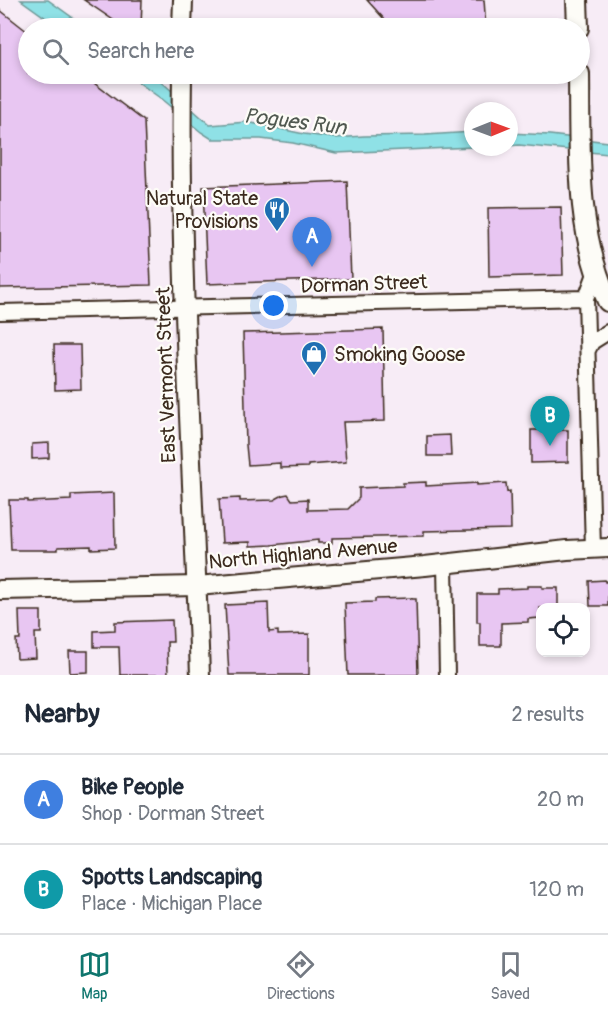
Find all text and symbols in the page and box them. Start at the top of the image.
search box [18,18,590,84]
icon: search [39,35,72,68]
text: Search here [87,37,194,65]
water label: Pogues Run [242,102,349,142]
north arrow [464,102,518,156]
place label: Natural State Provisions [146,186,258,234]
restaurant icon: Natural State Provisions [262,195,292,233]
pin: A [292,218,332,267]
street label: Dorman Street [300,269,429,299]
street label: East Vermont Street [150,286,182,463]
your location [259,291,288,320]
shop icon: Smoking Goose [299,339,329,377]
place label: Smoking Goose [334,342,465,367]
pin: B [530,396,570,446]
street label: North Highland Avenue [208,533,399,575]
map controls [536,603,590,657]
button: locate [536,603,590,657]
text: Nearby [24,698,100,730]
text: 2 results [512,702,584,727]
text: Bike People [81,773,184,801]
text: A [37,787,50,812]
text: 20 m [537,787,584,812]
text: Shop · Dorman Street [81,801,264,826]
text: Spotts Landscaping [81,863,262,891]
text: B [38,877,49,902]
text: 120 m [529,877,584,902]
text: Place · Michigan Place [81,891,262,916]
tab: Map [78,948,111,1004]
tab: Directions [267,948,335,1004]
tab: Saved [490,948,530,1004]

